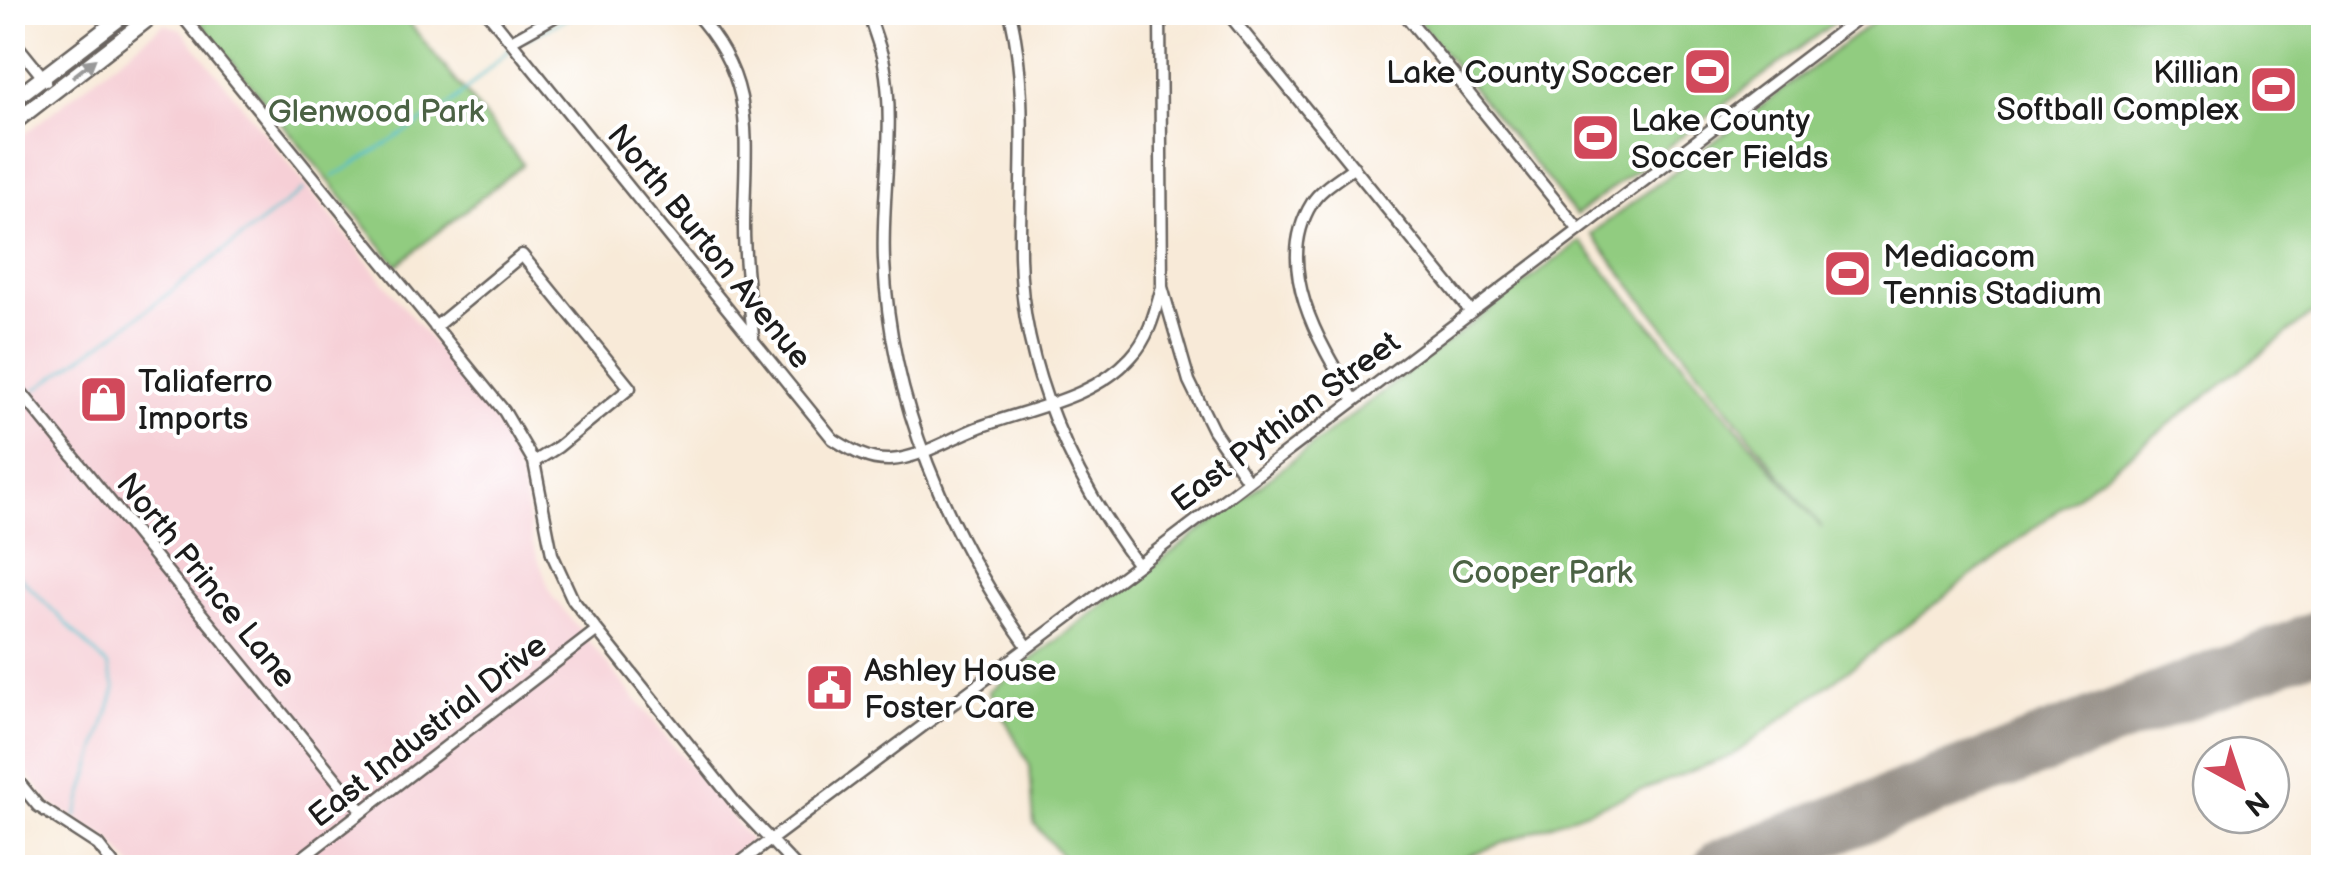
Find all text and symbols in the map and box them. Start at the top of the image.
sports icon: Lake County Soccer [1682,46,1734,98]
place label: Lake County Soccer [1386,54,1673,93]
place label: Killian Softball Complex [1996,54,2239,130]
one-way arrow [71,58,97,79]
sports icon: Killian Softball Complex [2248,64,2300,116]
park label: Glenwood Park [268,93,485,132]
place label: Lake County Soccer Fields [1631,102,1829,178]
sports icon: Lake County Soccer Fields [1570,112,1622,164]
street label: North Burton Avenue [598,117,819,377]
place label: Mediacom Tennis Stadium [1883,238,2102,314]
sports icon: Mediacom Tennis Stadium [1822,248,1874,300]
street label: East Pythian Street [1164,323,1408,521]
place label: Taliaferro Imports [138,363,273,439]
shop icon: Taliaferro Imports [77,373,129,425]
street label: North Prince Lane [107,466,304,696]
park label: Cooper Park [1451,554,1633,593]
street label: East Industrial Drive [301,626,555,836]
place label: Ashley House Foster Care [864,652,1056,728]
public building icon: Ashley House Foster Care [803,662,855,714]
north arrow [2191,735,2291,835]
text: N [2237,784,2275,822]

